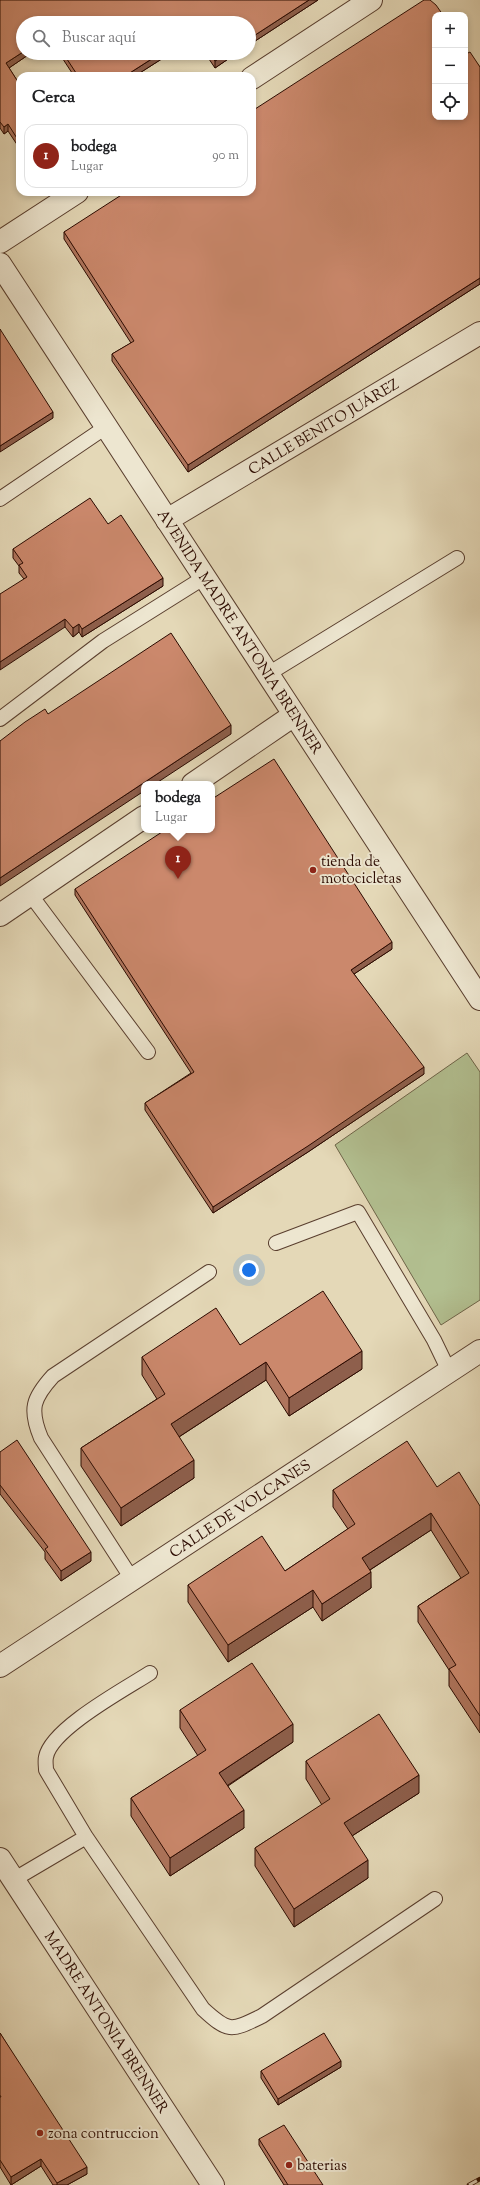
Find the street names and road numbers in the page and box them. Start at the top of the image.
street label: CALLE BENITO JUÁREZ [245,375,404,481]
street label: AVENIDA MADRE ANTONIA BRENNER [151,506,327,759]
street label: CALLE DE VOLCANES [166,1456,316,1564]
street label: MADRE ANTONIA BRENNER [38,1928,173,2118]

